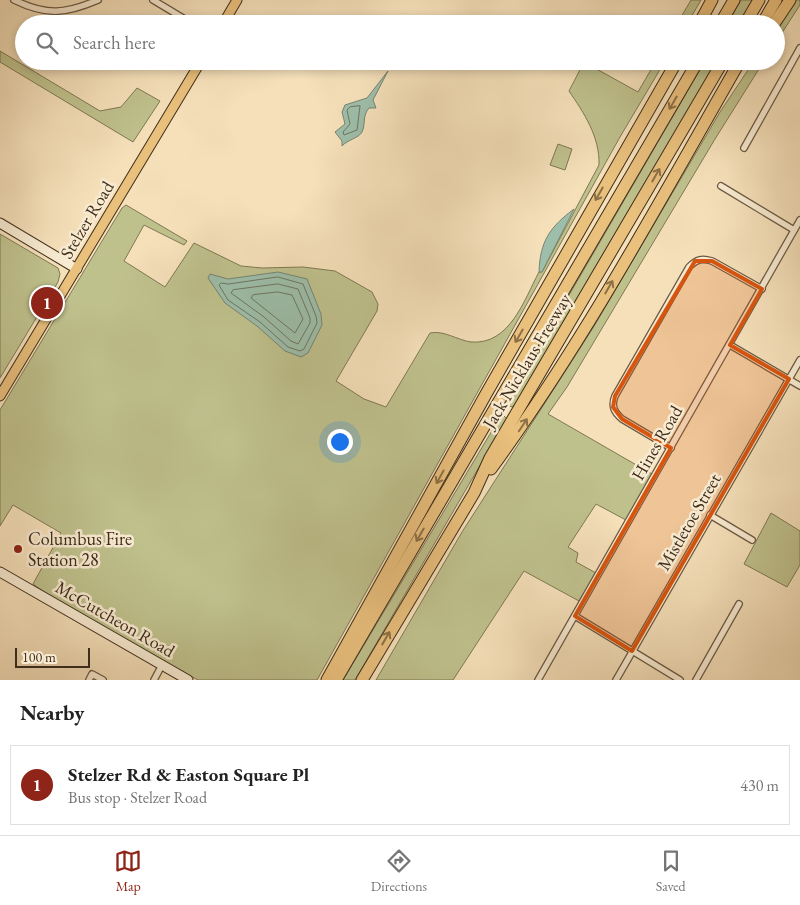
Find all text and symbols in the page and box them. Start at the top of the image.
search box [15,15,785,70]
icon: search [33,29,61,57]
text: Search here [73,30,155,55]
one-way arrow [668,96,678,111]
one-way arrow [652,169,662,183]
street label: Stelzer Road [54,176,119,263]
one-way arrow [594,187,604,201]
one-way arrow [604,281,614,295]
pin: 1 [31,284,63,322]
street label: Jack Nicklaus Freeway [476,289,576,434]
one-way arrow [514,328,524,342]
street label: Hines Road [626,400,688,484]
one-way arrow [518,418,528,432]
your location [327,429,353,455]
street label: Mistletoe Street [652,469,726,574]
one-way arrow [435,470,445,485]
place label: Columbus Fire Station 28 [28,527,132,571]
one-way arrow [415,528,425,543]
marker: Columbus Fire Station 28 [12,543,24,555]
street label: McCutcheon Road [51,575,180,663]
one-way arrow [382,631,392,645]
scale bar [15,645,90,668]
text: 100 m [22,648,56,666]
text: Nearby [20,699,84,726]
text: Stelzer Rd & Easton Square Pl [68,762,309,787]
text: 1 [33,775,41,796]
text: 430 m [740,775,779,796]
text: Bus stop · Stelzer Road [68,787,207,808]
tab: Map [114,847,142,895]
tab: Directions [371,847,427,895]
tab: Saved [656,847,686,895]

